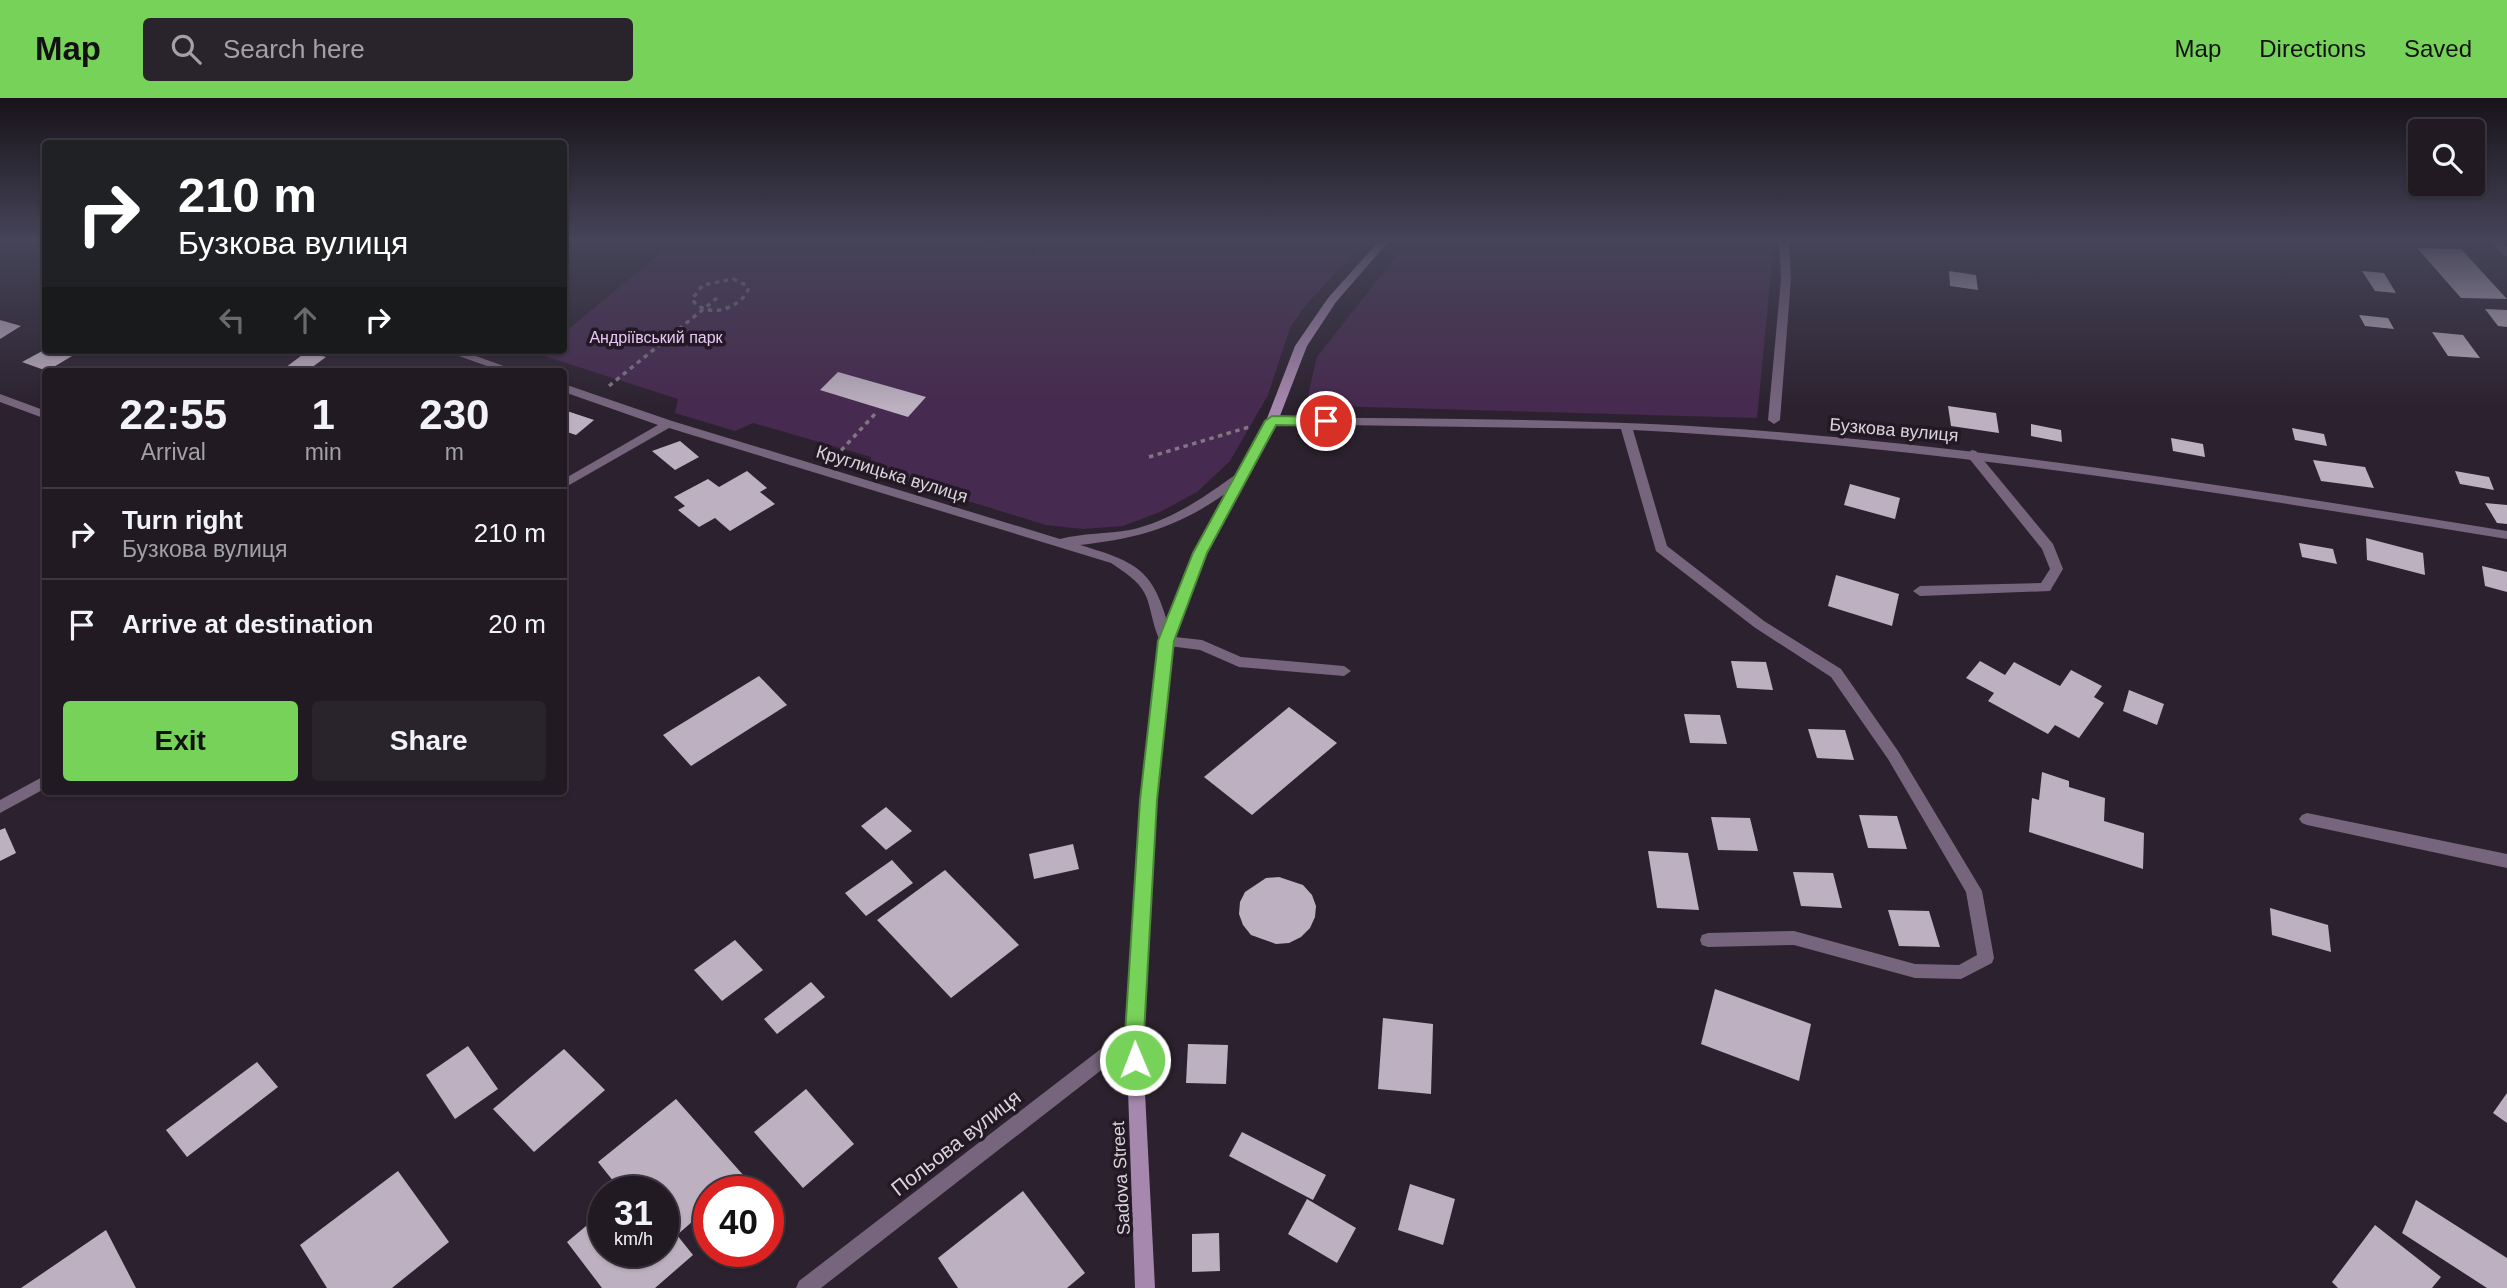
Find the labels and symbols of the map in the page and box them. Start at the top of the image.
park label: Андріївський парк [589,329,724,346]
pin [1296,391,1356,451]
street label: Бузкова вулиця [1829,414,1959,446]
street label: Круглицька вулиця [814,441,970,507]
position arrow [1098,1023,1172,1097]
street label: Польова вулиця [886,1085,1025,1200]
street label: Sadova Street [1108,1121,1134,1235]
speed limit sign: 40 [693,1176,784,1267]

